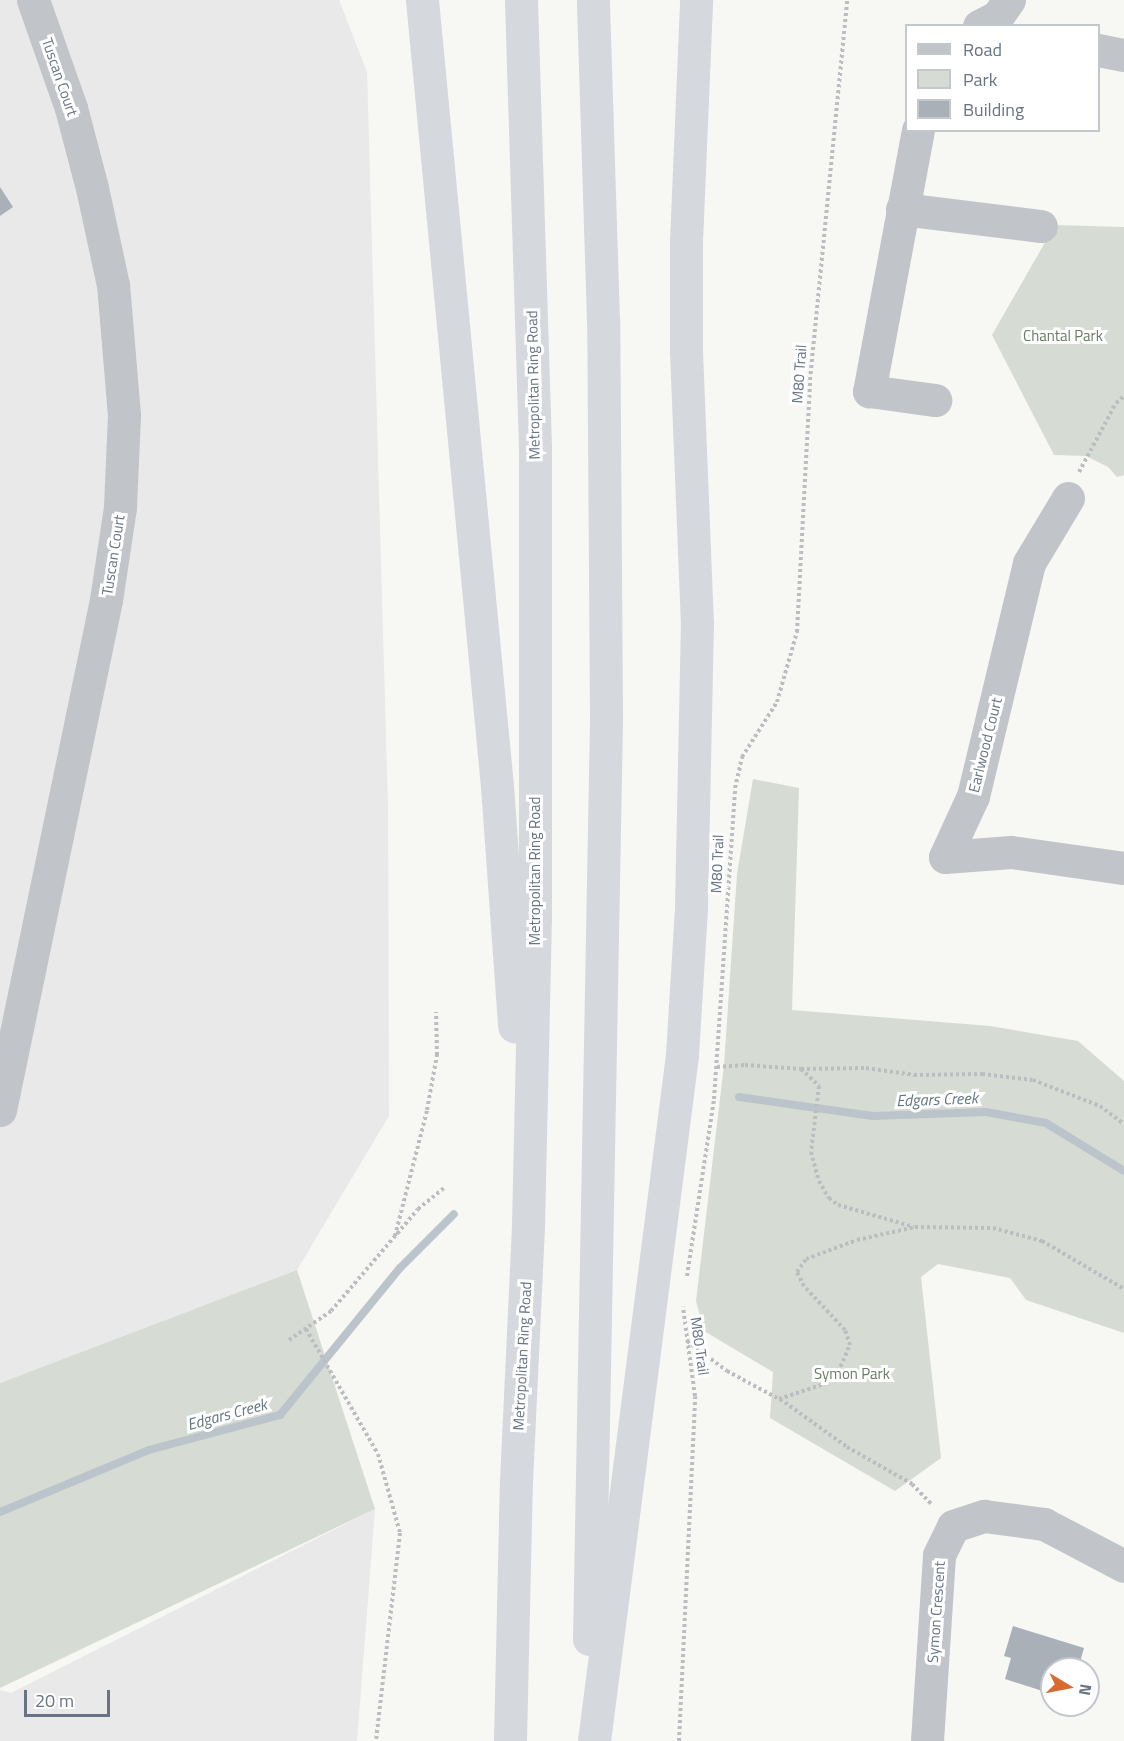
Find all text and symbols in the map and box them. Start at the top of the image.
legend [905,24,1100,132]
street label: Tuscan Court [38,36,82,118]
text: Road [963,36,1002,63]
text: Park [963,66,997,93]
text: Building [963,96,1024,123]
street label: Metropolitan Ring Road [523,310,543,460]
park label: Chantal Park [1023,327,1103,345]
street label: M80 Trail [788,344,810,404]
street label: Tuscan Court [98,513,128,597]
street label: Earlwood Court [965,696,1005,794]
street label: Metropolitan Ring Road [526,796,544,946]
street label: M80 Trail [707,834,727,894]
water label: Edgars Creek [896,1088,978,1110]
street label: Metropolitan Ring Road [509,1281,535,1431]
street label: M80 Trail [687,1316,713,1376]
park label: Symon Park [814,1365,890,1383]
water label: Edgars Creek [185,1394,269,1434]
street label: Symon Crescent [923,1560,949,1664]
north arrow [1040,1657,1100,1717]
scale bar [27,1678,112,1716]
text: N [1073,1682,1099,1697]
text: 20 m [35,1687,74,1714]

